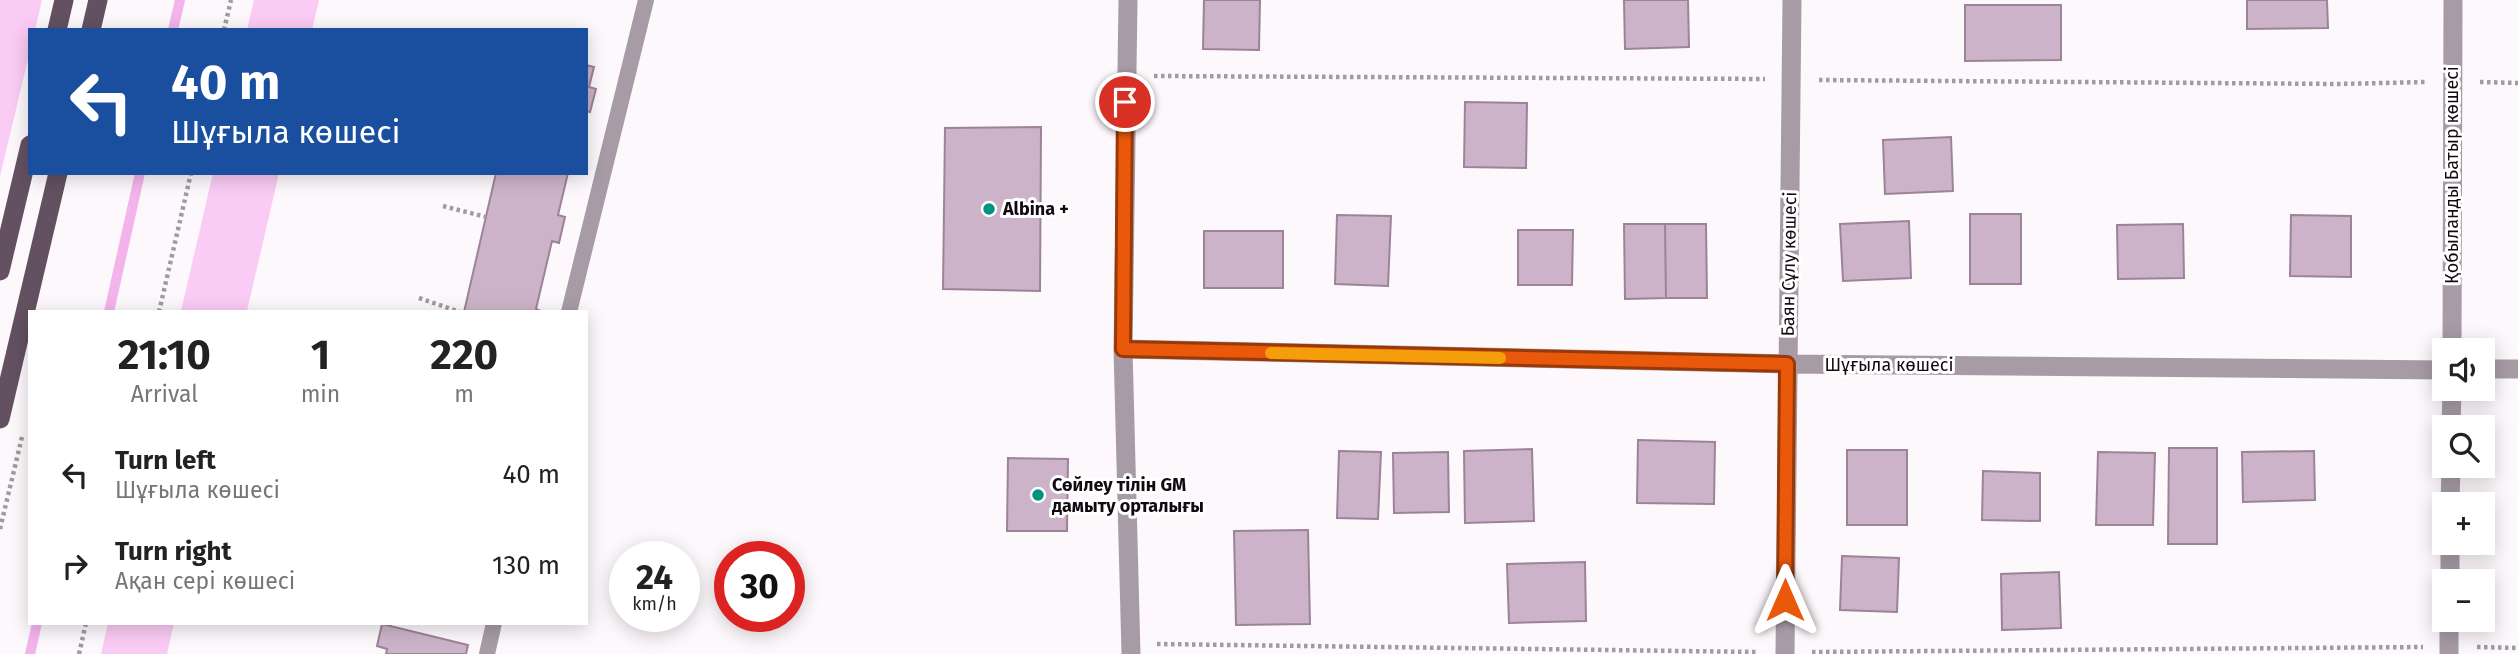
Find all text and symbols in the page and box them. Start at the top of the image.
text: 40 m [171,53,280,112]
icon: left [56,56,147,147]
street label: Қобыланды Батыр көшесі [2441,66,2463,284]
pin [1095,72,1155,132]
icon: arrive [1106,83,1144,121]
text: Шұғыла көшесі [171,113,401,151]
street label: Баян Сұлу көшесі [1777,191,1801,337]
place label: Albina + [1002,198,1069,220]
marker: Albina + [981,201,997,217]
text: 21:10 [118,330,211,380]
text: 1 [311,330,330,380]
text: 220 [430,330,498,380]
map controls [2432,338,2495,632]
button: sound [2432,338,2495,401]
street label: Шұғыла көшесі [1824,354,1954,376]
text: Arrival [131,380,198,408]
text: min [301,380,340,408]
text: m [454,380,474,408]
button: search [2432,415,2495,478]
text: Turn left [115,445,216,476]
icon: left [56,456,94,494]
text: 40 m [502,459,560,490]
place label: Сөйлеу тілін GM дамыту орталығы [1052,474,1204,517]
text: Шұғыла көшесі [115,476,280,504]
marker: Сөйлеу тілін GM дамыту орталығы [1030,487,1046,503]
button: + [2432,492,2495,555]
text: Turn right [115,536,232,567]
speed limit sign: 30 [714,541,805,632]
icon: right [56,547,94,585]
text: 130 m [492,550,560,581]
text: 24 [636,556,673,598]
position arrow [1748,563,1822,637]
text: Ақан сері көшесі [115,567,295,595]
button: − [2432,569,2495,632]
text: km/h [632,593,677,615]

